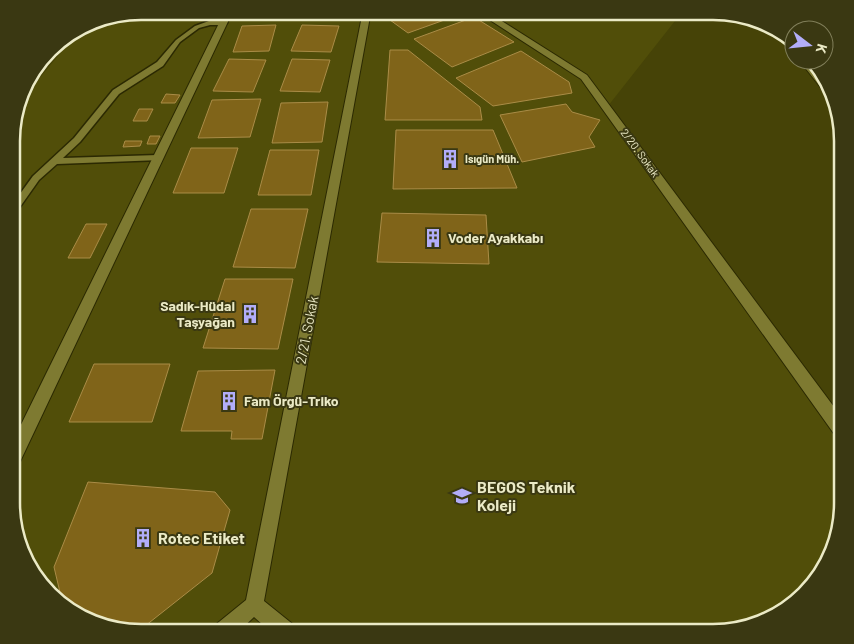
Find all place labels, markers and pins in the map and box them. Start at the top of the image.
building icon: Isıgün Müh. [439,148,461,170]
place label: Isıgün Müh. [465,152,519,165]
building icon: Voder Ayakkabı [422,227,444,249]
place label: Voder Ayakkabı [448,229,543,246]
place label: Sadık-Hüdai Taşyağan [160,297,235,330]
building icon: Sadık-Hüdai Taşyağan [239,303,261,325]
building icon: Fam Örgü-Triko [218,390,240,412]
place label: Fam Örgü-Triko [244,392,339,409]
place label: BEGOS Teknik Koleji [477,477,576,514]
school or university icon: BEGOS Teknik Koleji [451,485,473,507]
building icon: Rotec Etiket [132,527,154,549]
place label: Rotec Etiket [158,528,245,547]

